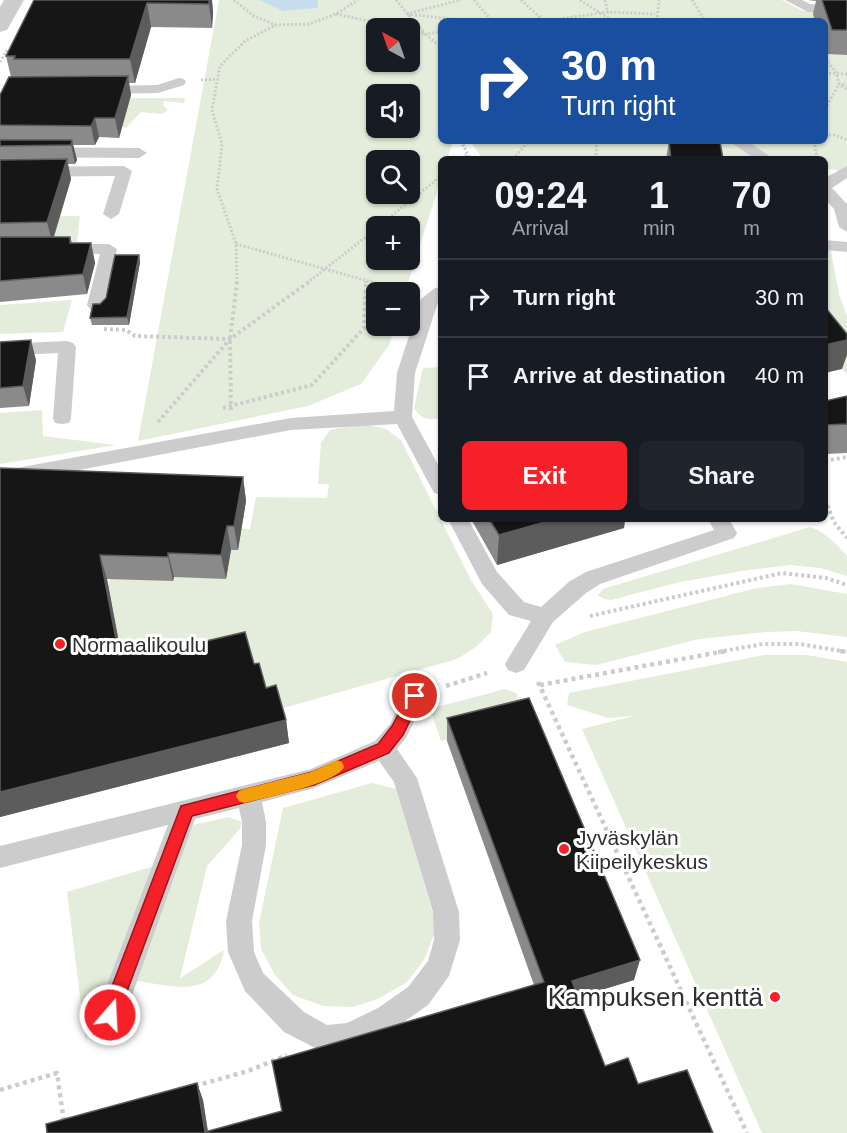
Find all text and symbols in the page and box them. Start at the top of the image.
north arrow [366,18,420,72]
map controls [366,18,420,336]
icon: right [462,42,540,120]
text: 30 m [561,42,657,89]
button: sound [366,84,420,138]
text: Turn right [561,91,676,121]
button: search [366,150,420,204]
text: 09:24 [494,175,586,216]
text: 1 [649,175,669,216]
text: 70 [732,175,772,216]
button: + [366,216,420,270]
text: Arrival [512,217,569,239]
text: min [643,217,675,239]
text: m [743,217,760,239]
button: − [366,282,420,336]
icon: right [462,282,495,315]
text: Turn right [513,285,615,310]
text: 30 m [755,285,804,310]
icon: arrive [462,360,495,393]
text: Arrive at destination [513,363,726,388]
text: 40 m [755,363,804,388]
button: Exit [462,441,627,510]
button: Share [639,441,804,510]
place label: Normaalikoulu [72,633,206,656]
marker: Normaalikoulu [53,637,67,651]
pin [389,670,440,721]
icon: arrive [398,679,431,712]
place label: Jyväskylän Kiipeilykeskus [576,826,708,873]
marker: Jyväskylän Kiipeilykeskus [557,842,571,856]
place label: Kampuksen kenttä [548,982,764,1012]
position arrow [78,983,142,1047]
marker: Kampuksen kenttä [768,990,782,1004]

